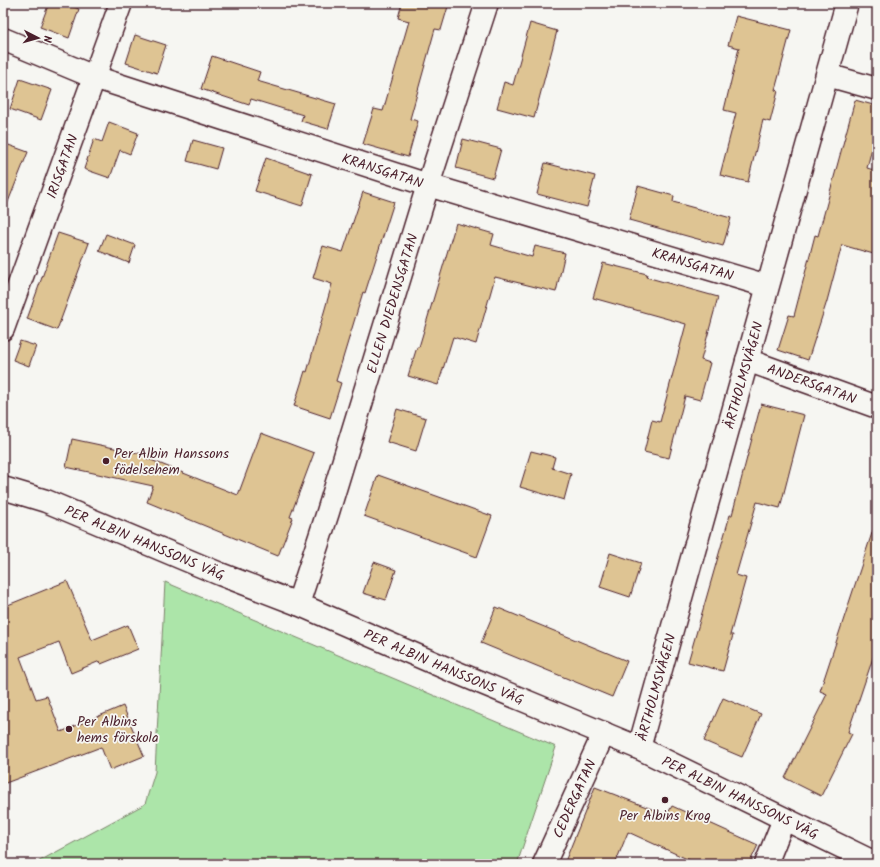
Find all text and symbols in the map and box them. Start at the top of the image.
north arrow [18,18,58,58]
text: N [38,35,56,43]
street label: IRISGATAN [41,131,85,202]
street label: KRANSGATAN [339,148,426,195]
street label: ELLEN DIEDENSGATAN [361,230,425,376]
street label: KRANSGATAN [649,242,737,288]
street label: ÄRTHOLMSVÄGEN [719,319,770,432]
street label: ANDERSGATAN [764,358,860,411]
place label: Per Albin Hanssons födelsehem [114,443,229,481]
marker: Per Albin Hanssons födelsehem [101,456,111,466]
street label: PER ALBIN HANSSONS VÄG [61,500,228,587]
street label: PER ALBIN HANSSONS VÄG [360,624,527,711]
street label: ÄRTHOLMSVÄGEN [631,631,683,744]
place label: Per Albins hems förskola [77,711,159,749]
marker: Per Albins hems förskola [64,724,74,734]
street label: PER ALBIN HANSSONS VÄG [658,751,822,846]
street label: CEDERGATAN [547,755,603,842]
marker: Per Albins Krog [660,795,670,805]
place label: Per Albins Krog [619,805,711,827]

